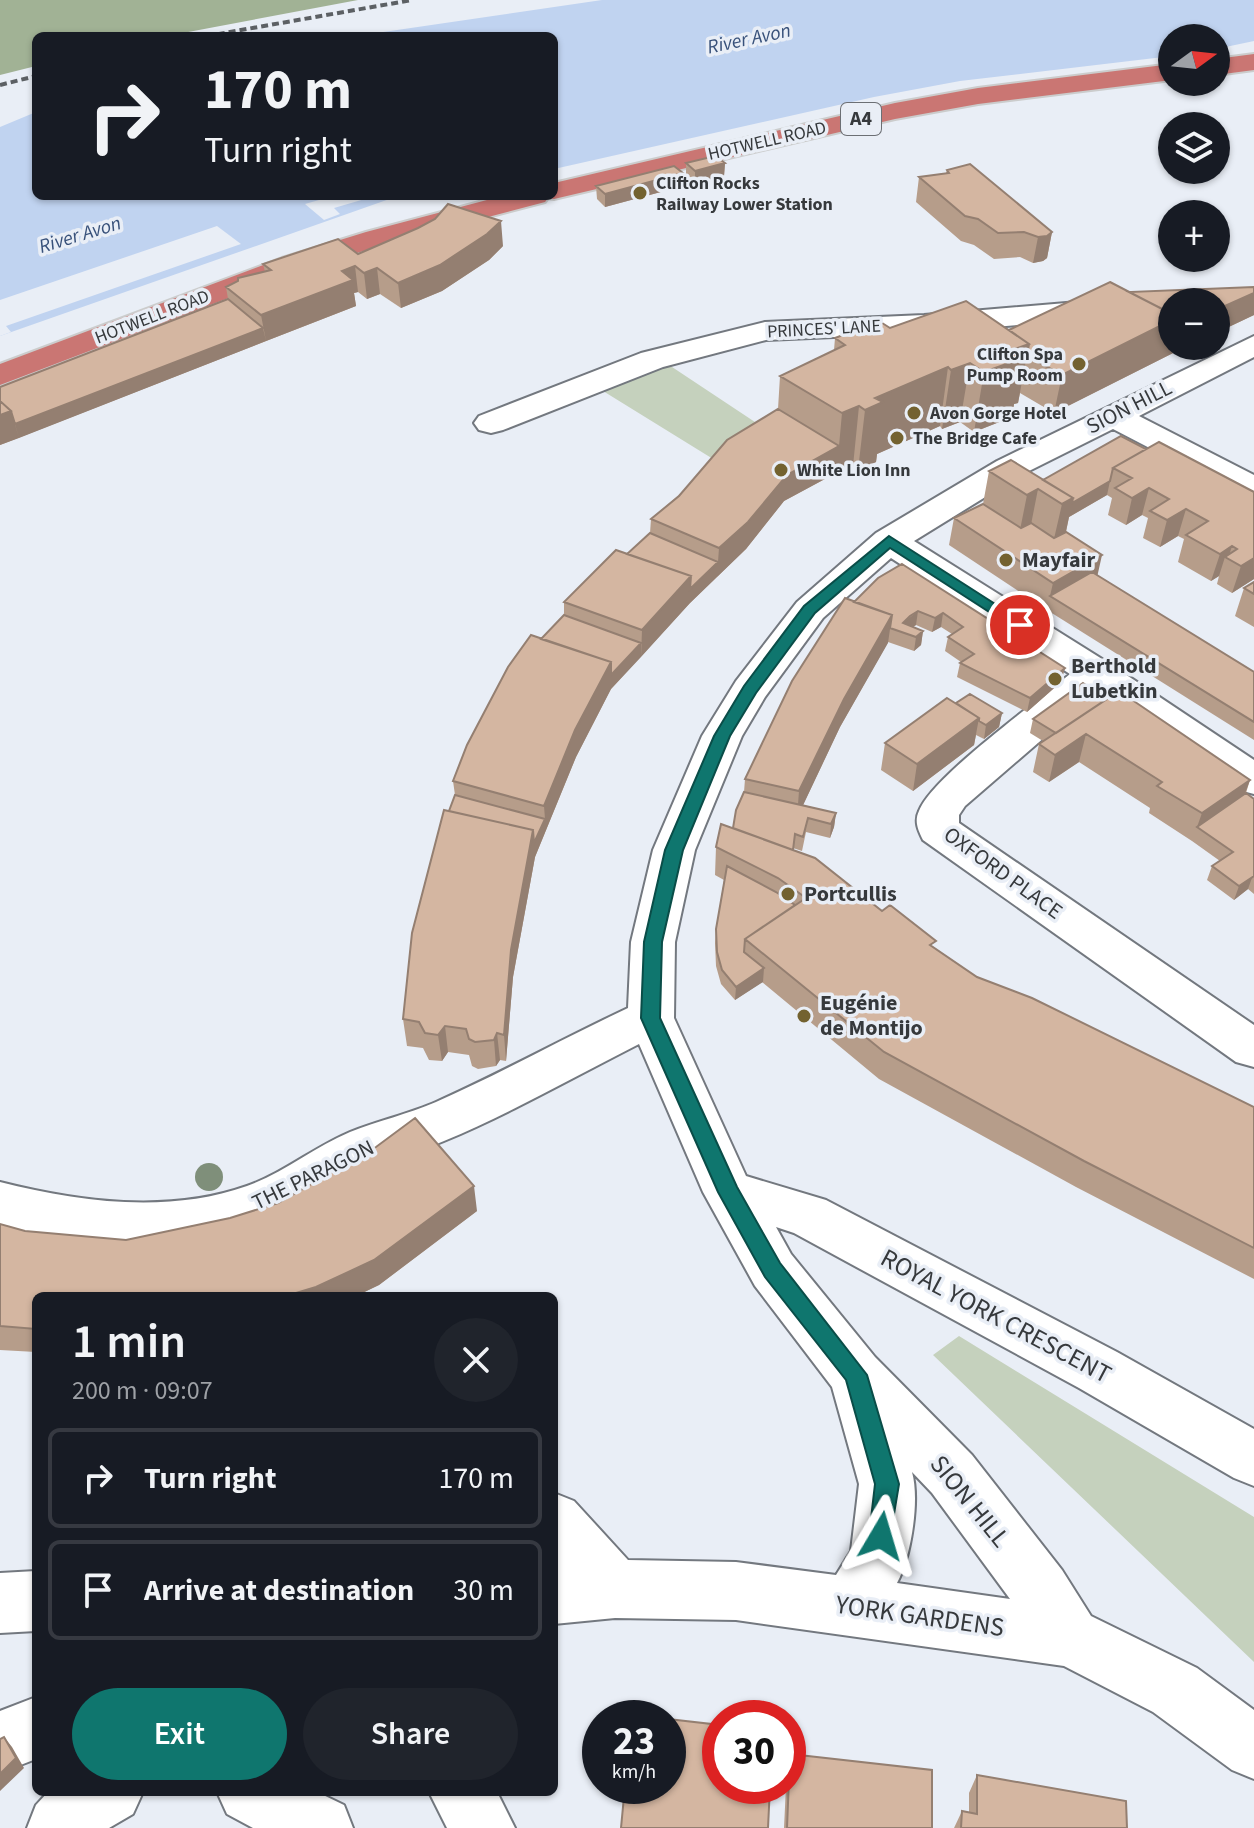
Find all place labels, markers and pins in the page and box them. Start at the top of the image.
place label: Clifton Rocks Railway Lower Station [656,171,833,217]
marker: Clifton Rocks Railway Lower Station [631,184,649,202]
place label: Clifton Spa Pump Room [966,342,1063,388]
marker: Clifton Spa Pump Room [1070,355,1088,373]
place label: Avon Gorge Hotel [929,401,1067,426]
marker: Avon Gorge Hotel [905,404,923,422]
place label: The Bridge Cafe [913,426,1037,451]
marker: The Bridge Cafe [888,429,906,447]
place label: White Lion Inn [797,458,911,483]
marker: White Lion Inn [772,461,790,479]
place label: Mayfair [1022,544,1096,576]
marker: Mayfair [997,551,1015,569]
pin [986,591,1054,659]
place label: Berthold Lubetkin [1071,650,1158,707]
marker: Berthold Lubetkin [1046,670,1064,688]
place label: Portcullis [804,878,897,910]
marker: Portcullis [779,885,797,903]
place label: Eugénie de Montijo [820,987,923,1044]
marker: Eugénie de Montijo [795,1007,813,1025]

